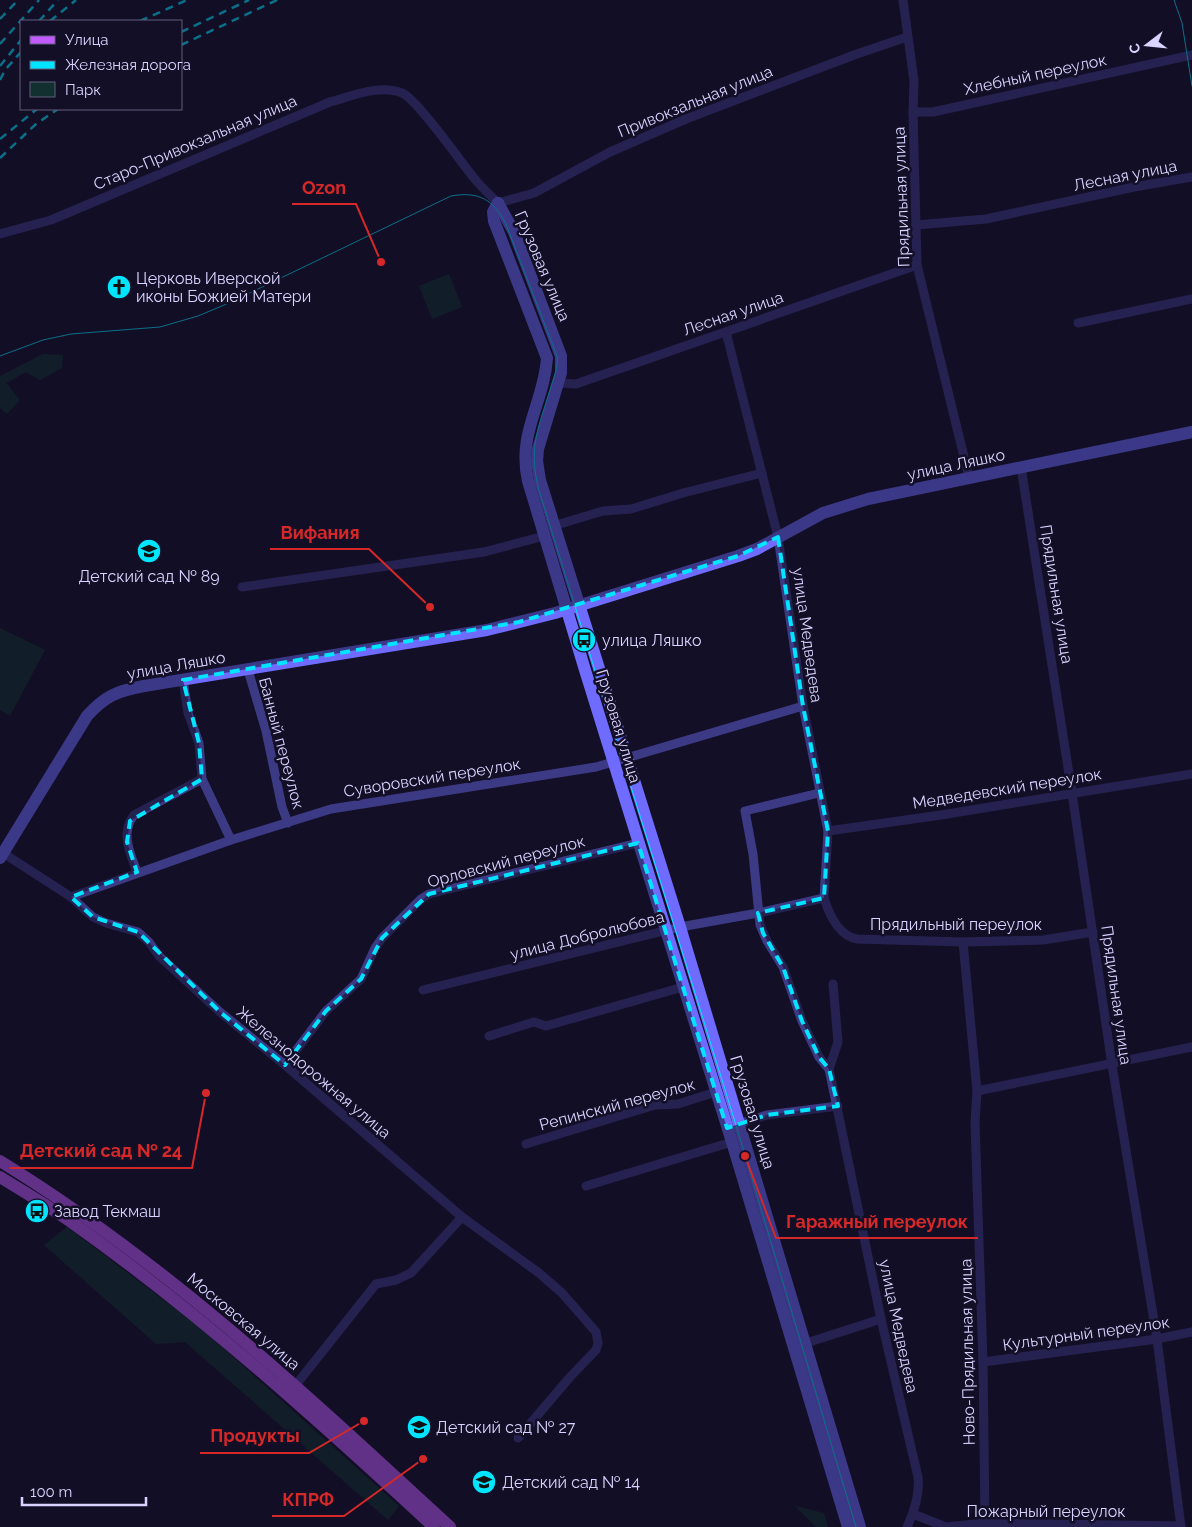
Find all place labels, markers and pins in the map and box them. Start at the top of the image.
callout: Ozon [292,171,356,204]
place label: Церковь Иверской иконы Божией Матери [136,269,311,306]
church icon: Церковь Иверской иконы Божией Матери [106,274,132,300]
callout: Вифания [270,516,369,549]
school or university icon: Детский сад № 89 [136,538,162,564]
place label: Детский сад № 89 [78,567,220,586]
bus stop icon: улица Ляшко [571,627,597,653]
place label: улица Ляшко [602,631,701,650]
callout: Детский сад № 24 [10,1135,192,1168]
bus stop icon: Завод Текмаш [24,1198,50,1224]
place label: Завод Текмаш [54,1202,161,1221]
callout: Гаражный переулок [776,1205,978,1238]
school or university icon: Детский сад № 27 [406,1414,432,1440]
place label: Детский сад № 27 [436,1418,576,1437]
callout: Продукты [200,1420,309,1453]
school or university icon: Детский сад № 14 [471,1469,497,1495]
place label: Детский сад № 14 [502,1473,640,1492]
callout: КПРФ [272,1483,344,1516]

